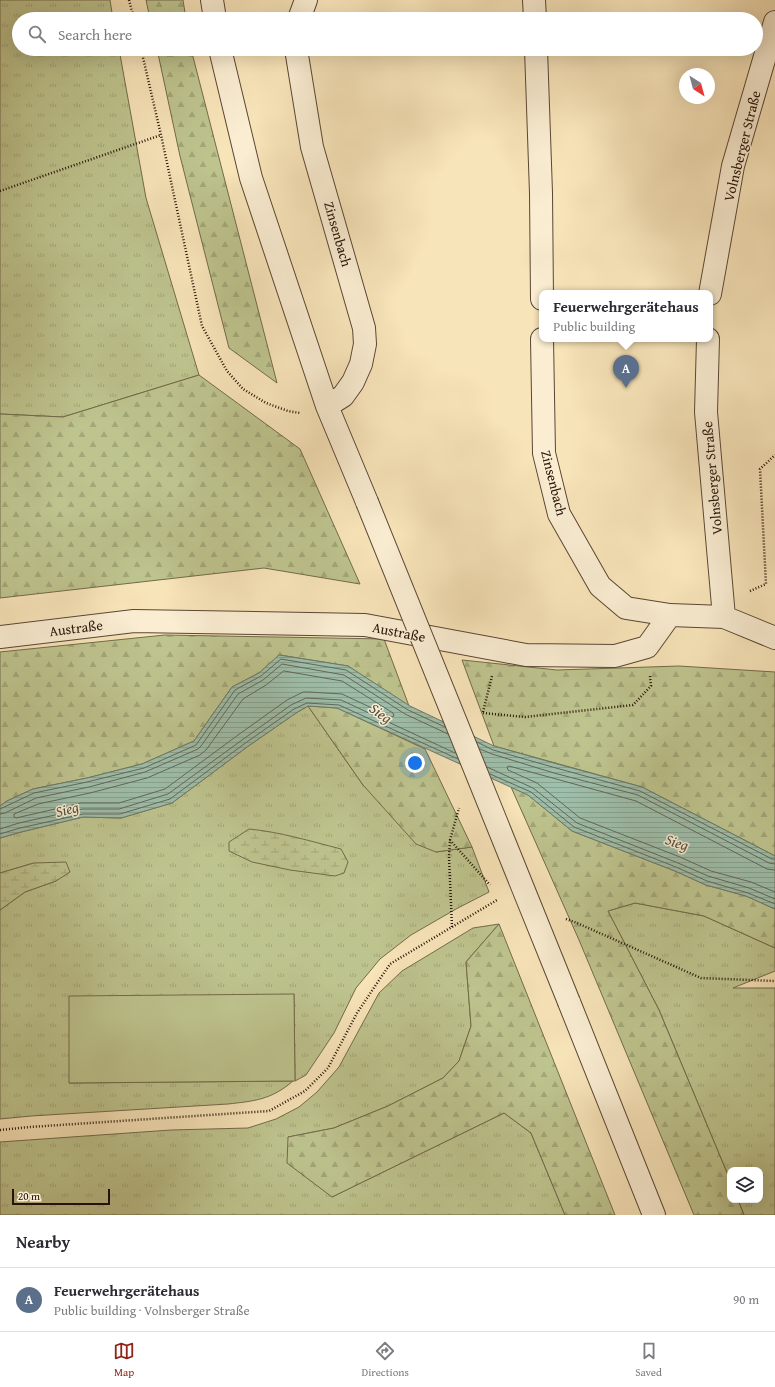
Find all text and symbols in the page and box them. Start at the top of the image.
search box [12,12,763,56]
icon: search [26,23,48,45]
text: Search here [58,24,132,45]
north arrow [679,68,715,104]
street label: Volnsberger Straße [719,88,766,204]
street label: Zinsenbach [319,199,357,269]
popup [539,290,713,342]
text: Feuerwehrgerätehaus [553,296,699,317]
text: Public building [553,317,635,336]
pin: A [613,355,639,388]
street label: Volnsberger Straße [697,420,727,535]
street label: Zinsenbach [536,448,572,518]
street label: Austraße [48,615,104,641]
street label: Austraße [371,617,428,647]
water label: Sieg [365,698,397,729]
your location [405,753,425,773]
water label: Sieg [53,796,81,822]
water label: Sieg [663,828,692,856]
map controls [727,1167,763,1203]
button: layers [727,1167,763,1203]
scale bar [12,1187,110,1206]
text: 20 m [18,1188,40,1204]
text: Nearby [16,1229,70,1254]
text: Feuerwehrgerätehaus [54,1280,200,1301]
text: A [25,1290,33,1309]
text: 90 m [733,1290,759,1309]
text: Public building · Volnsberger Straße [54,1301,249,1320]
tab: Map [113,1340,135,1380]
tab: Directions [362,1340,409,1380]
tab: Saved [635,1340,662,1380]

